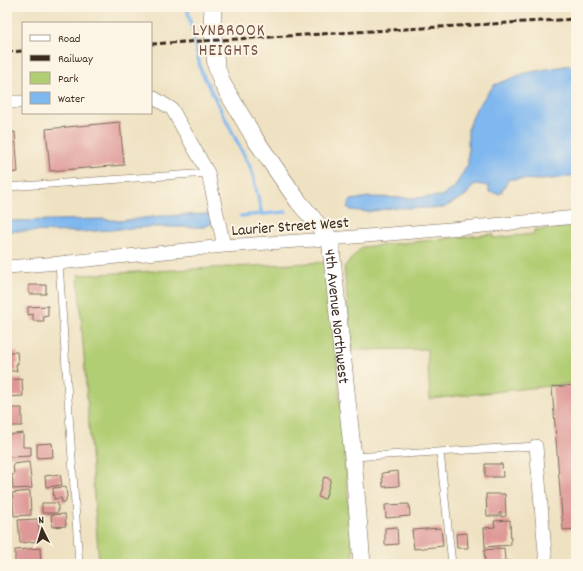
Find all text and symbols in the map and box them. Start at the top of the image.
district label: LYNBROOK HEIGHTS [192,20,266,64]
legend [22,22,152,114]
text: Road [58,31,80,48]
text: Railway [58,51,94,68]
text: Park [58,71,79,88]
text: Water [58,91,85,108]
street label: Laurier Street West [231,212,350,243]
street label: 4th Avenue Northwest [317,248,354,385]
north arrow [22,509,62,549]
text: N [38,513,45,529]

